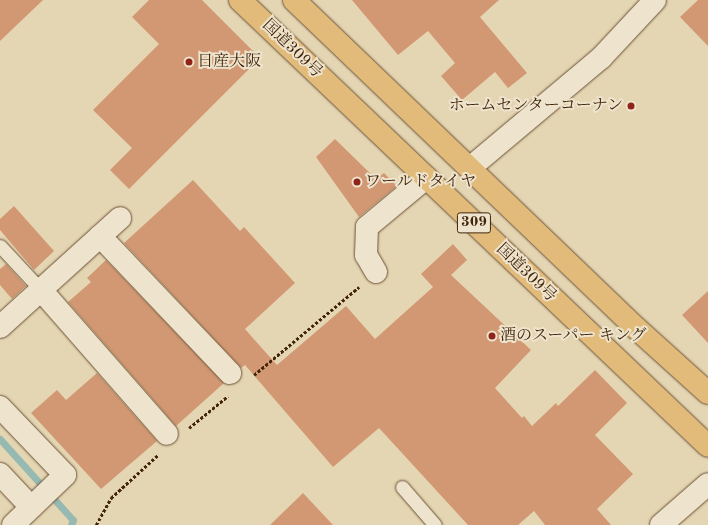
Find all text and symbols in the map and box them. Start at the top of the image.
street label: 国道309号 [258,16,326,82]
place label: 日産大阪 [197,52,261,72]
marker: 日産大阪 [184,57,194,67]
place label: ホームセンターコーナン [447,96,623,116]
marker: ホームセンターコーナン [626,101,636,111]
place label: ワールドタイヤ [365,172,477,192]
marker: ワールドタイヤ [352,177,362,187]
road number: 309 [456,210,492,236]
street label: 国道309号 [492,240,560,306]
place label: 酒のスーパー キング [500,326,648,346]
marker: 酒のスーパー キング [487,331,497,341]

